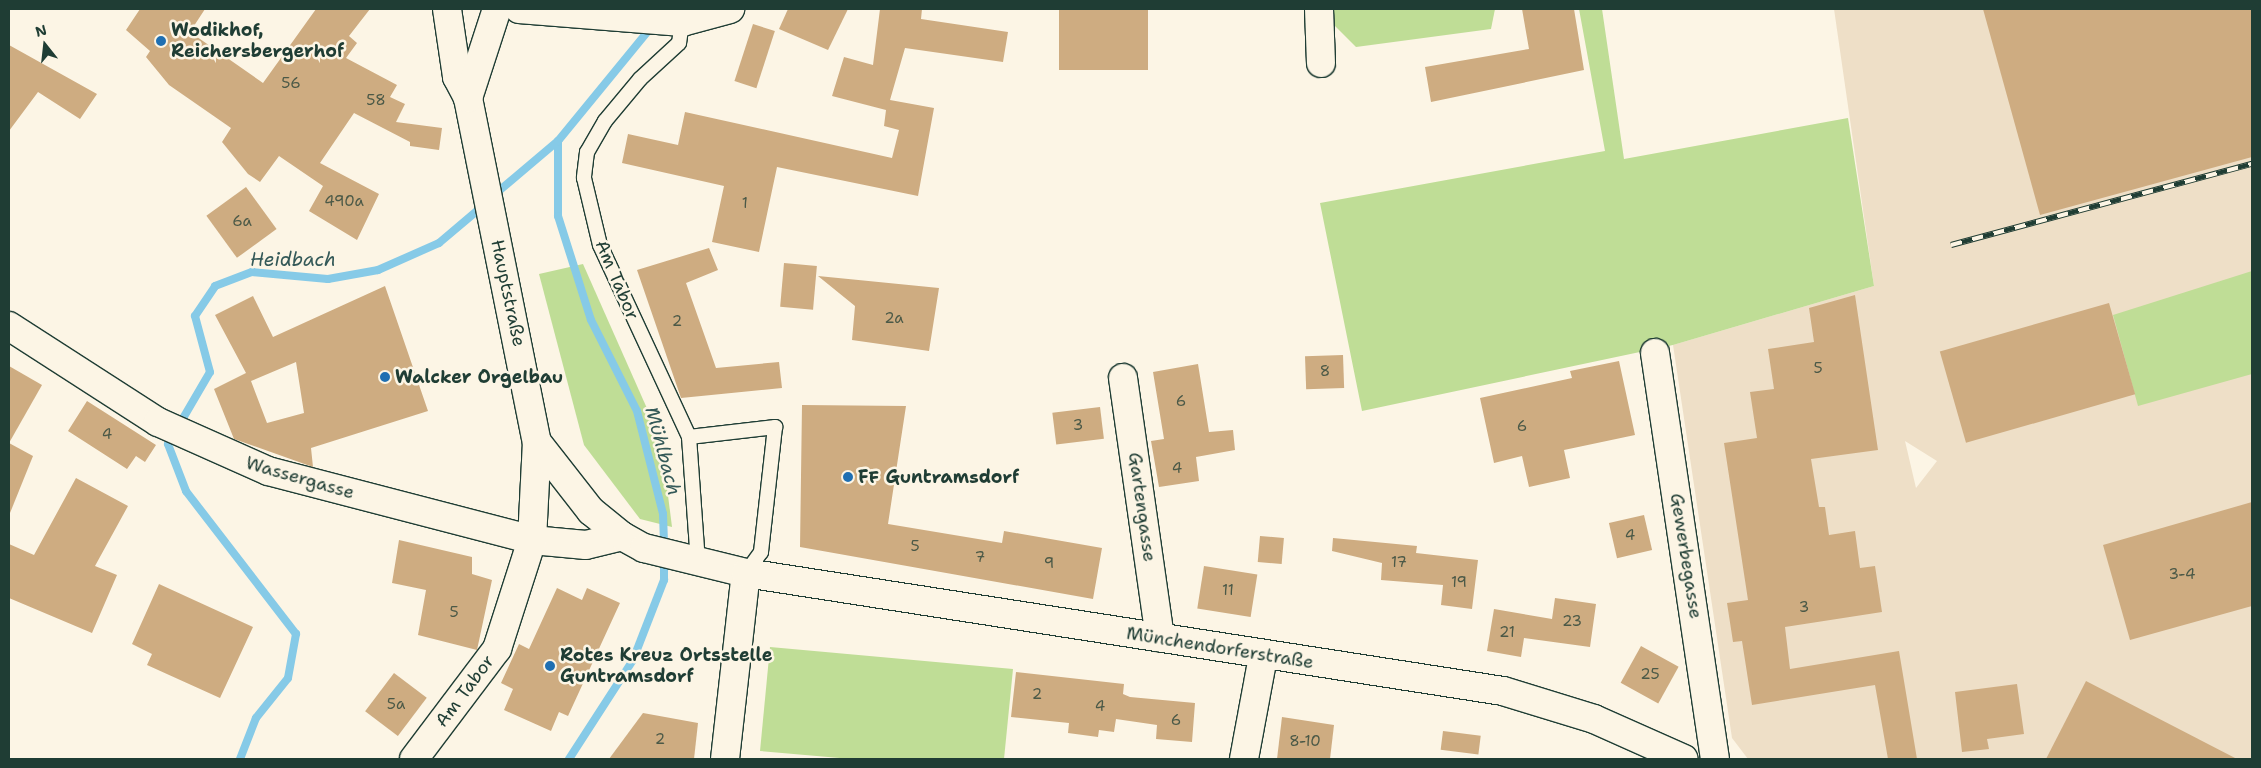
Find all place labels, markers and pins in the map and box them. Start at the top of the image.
place label: Wodikhof, Reichersbergerhof [171,20,344,62]
marker: Wodikhof, Reichersbergerhof [155,35,167,47]
place label: Walcker Orgelbau [395,366,563,388]
marker: Walcker Orgelbau [379,371,391,383]
place label: FF Guntramsdorf [858,466,1019,488]
marker: FF Guntramsdorf [842,471,854,483]
place label: Rotes Kreuz Ortsstelle Guntramsdorf [560,645,772,688]
marker: Rotes Kreuz Ortsstelle Guntramsdorf [544,660,556,672]

